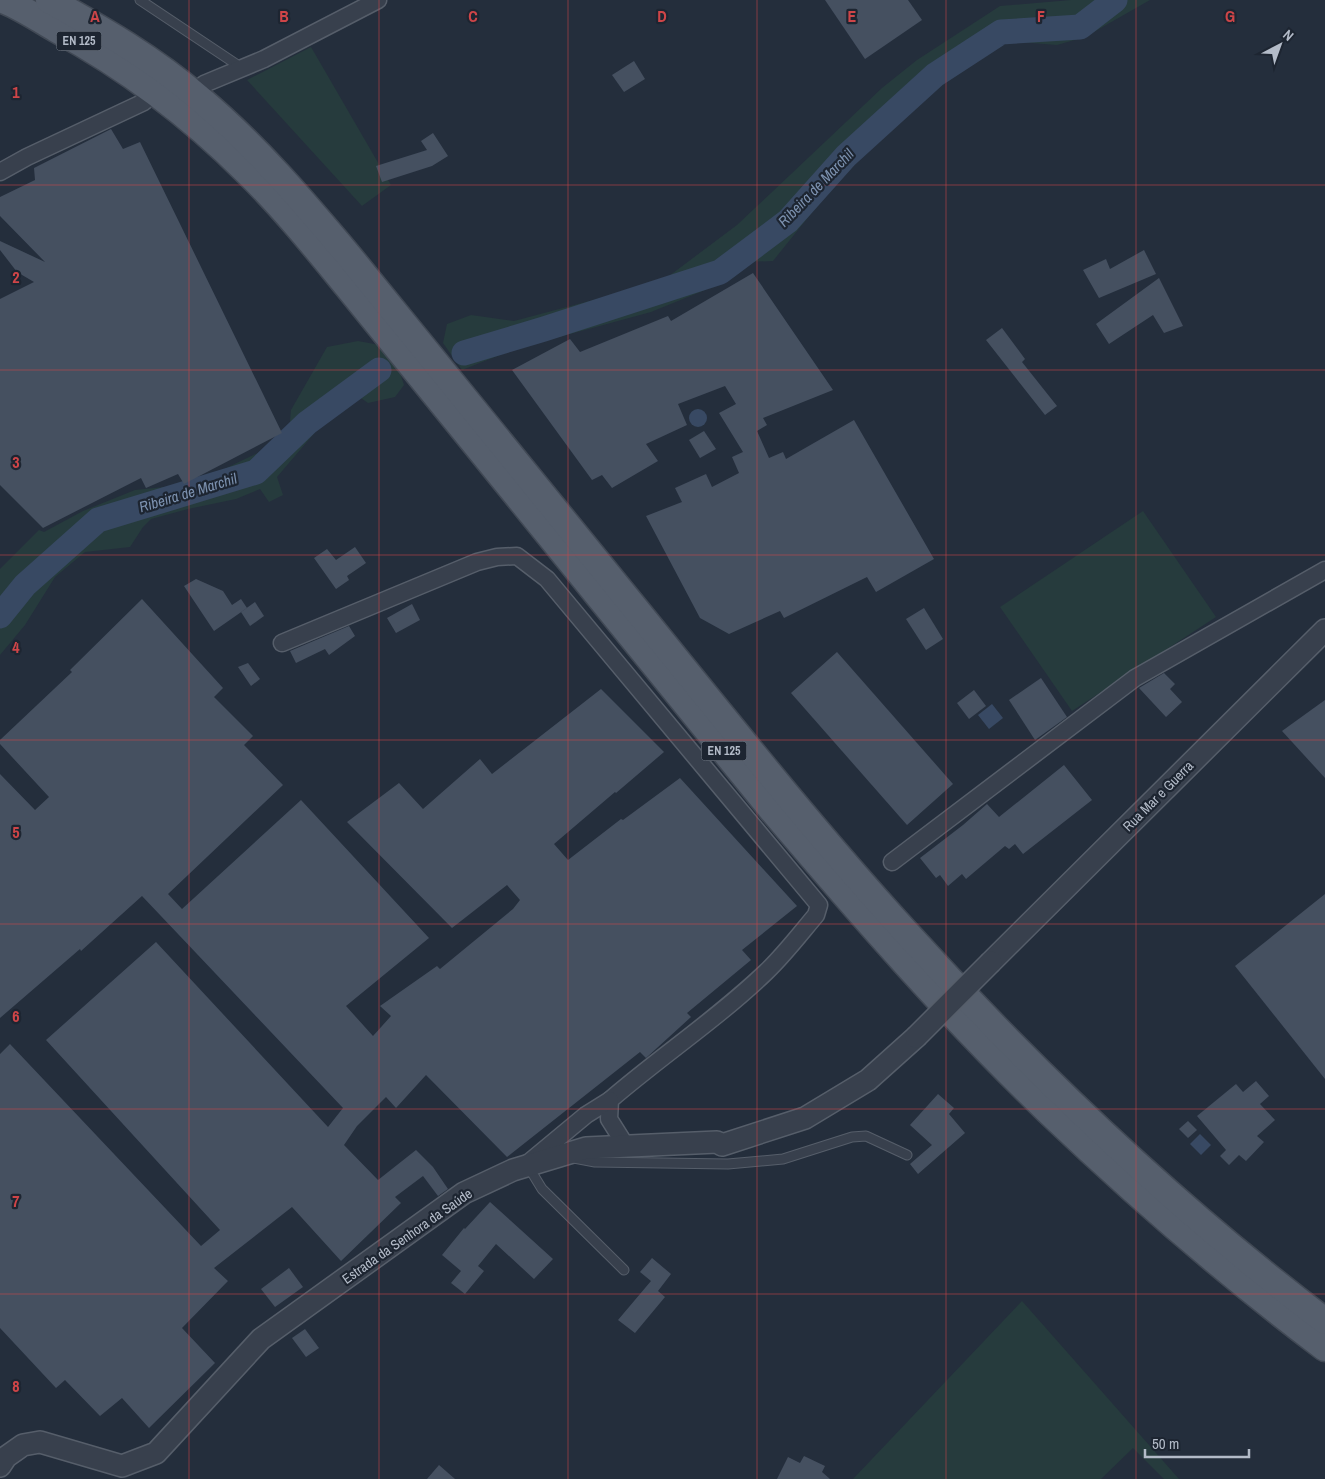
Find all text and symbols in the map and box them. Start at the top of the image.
text: A [90,5,100,27]
text: B [279,5,289,27]
text: C [468,5,478,27]
text: D [657,5,667,27]
text: E [848,5,857,27]
text: F [1037,5,1045,27]
text: G [1225,5,1235,27]
north arrow [1255,20,1305,70]
text: N [1279,26,1298,45]
road number: EN 125 [56,31,102,50]
text: 1 [12,81,20,103]
water label: Ribeira de Marchil [773,144,859,231]
text: 2 [12,266,20,288]
text: 3 [12,451,20,473]
water label: Ribeira de Marchil [136,468,240,517]
text: 4 [12,636,20,658]
road number: EN 125 [702,741,746,760]
street label: Rua Mar e Guerra [1119,756,1198,835]
text: 5 [12,821,20,843]
text: 6 [12,1005,20,1027]
street label: Estrada da Senhora da Saúde [339,1184,475,1288]
text: 7 [12,1190,20,1212]
text: 8 [12,1375,20,1397]
scale bar [1145,1426,1249,1458]
text: 50 m [1152,1433,1179,1454]

